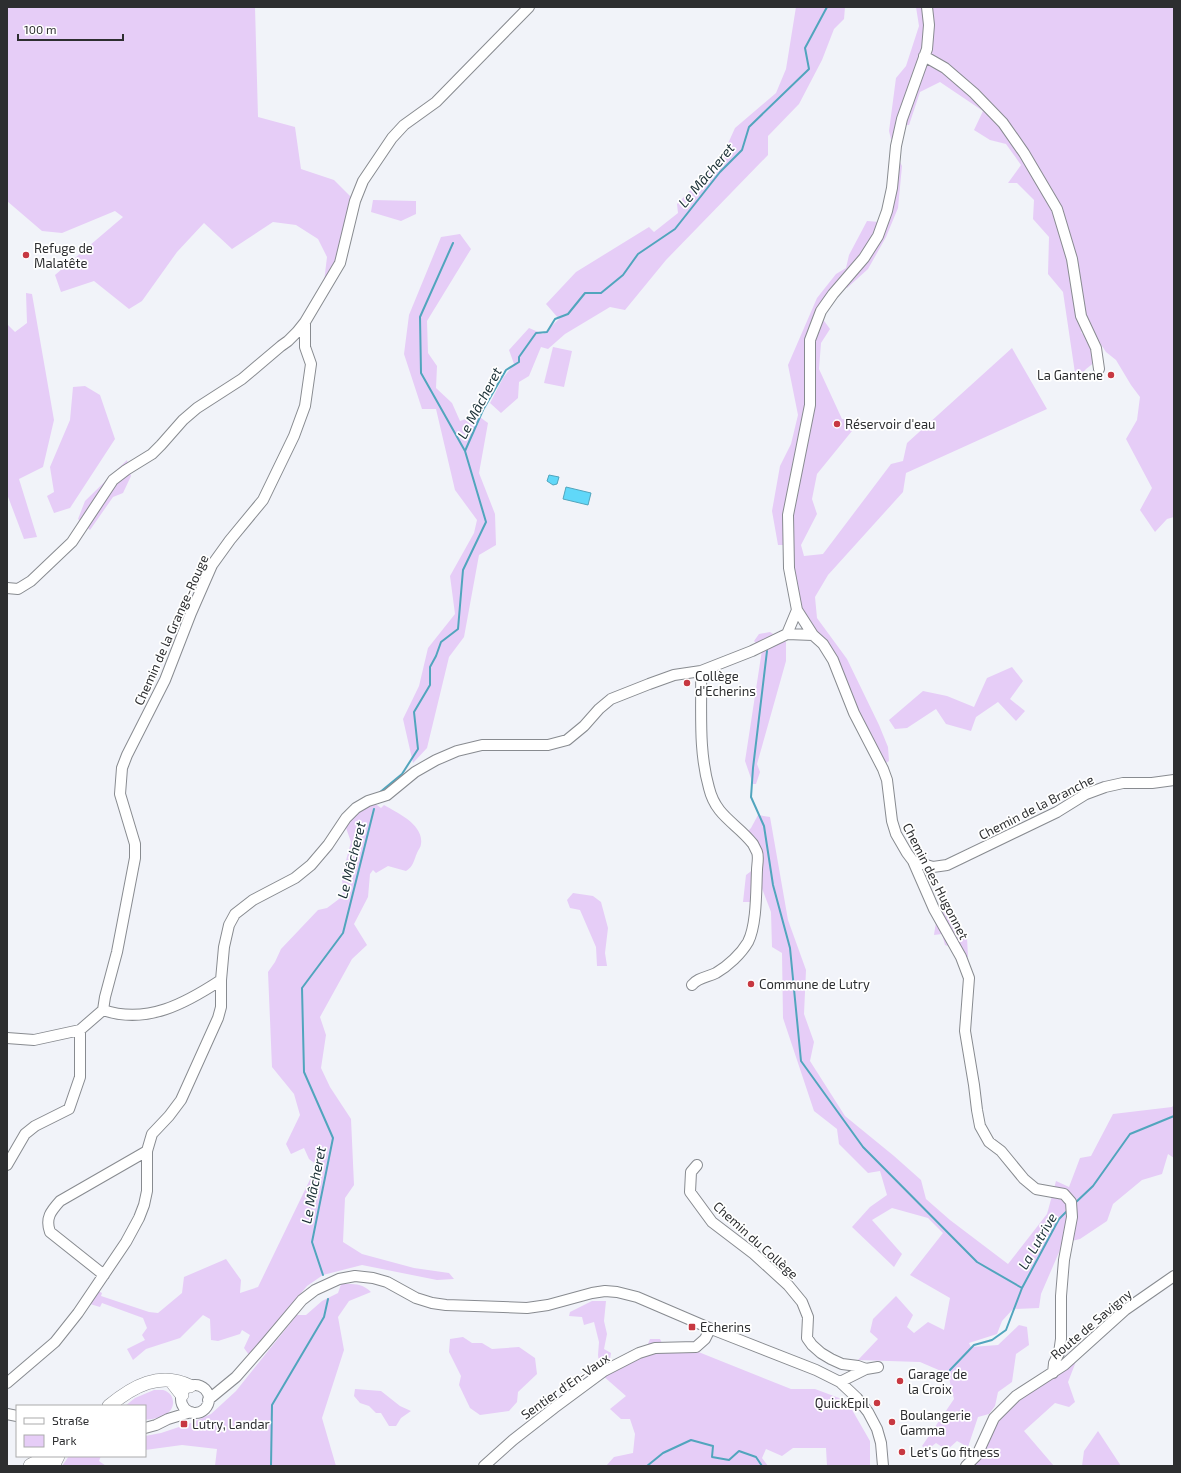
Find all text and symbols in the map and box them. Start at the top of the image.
scale bar [18,16,123,42]
text: 100 m [24,22,56,36]
water label: Le Mâcheret [674,139,738,211]
place label: Refuge de Malatête [34,240,93,271]
marker: Refuge de Malatête [21,250,31,260]
water label: Le Mâcheret [453,364,505,442]
place label: La Gantene [1037,367,1103,383]
marker: La Gantene [1106,370,1116,380]
place label: Réservoir d'eau [845,416,935,432]
marker: Réservoir d'eau [832,419,842,429]
street label: Chemin de la Grange-Rouge [130,552,212,708]
place label: Collège d'Echerins [695,668,756,699]
marker: Collège d'Echerins [682,678,692,688]
street label: Chemin de la Branche [976,771,1096,843]
water label: Le Mâcheret [333,819,369,900]
street label: Chemin des Hugonnet [900,820,972,942]
place label: Commune de Lutry [759,976,870,992]
marker: Commune de Lutry [746,979,756,989]
water label: Le Mâcheret [297,1144,329,1225]
street label: Chemin du Collège [710,1198,802,1282]
water label: La Lutrive [1014,1209,1060,1272]
street label: Route de Savigny [1047,1285,1135,1363]
place label: Echerins [700,1319,751,1335]
marker: Echerins [687,1322,697,1332]
street label: Sentier d'En-Vaux [518,1349,612,1422]
place label: Garage de la Croix [908,1366,967,1397]
marker: Garage de la Croix [895,1376,905,1386]
place label: QuickEpil [815,1395,869,1411]
marker: QuickEpil [872,1398,882,1408]
legend [16,1405,146,1457]
place label: Boulangerie Gamma [900,1407,971,1438]
text: Straße [52,1413,89,1427]
place label: Lutry, Landar [192,1416,270,1432]
marker: Boulangerie Gamma [887,1417,897,1427]
marker: Lutry, Landar [179,1419,189,1429]
text: Park [52,1433,77,1447]
place label: Let's Go fitness [910,1444,1000,1460]
marker: Let's Go fitness [897,1447,907,1457]

